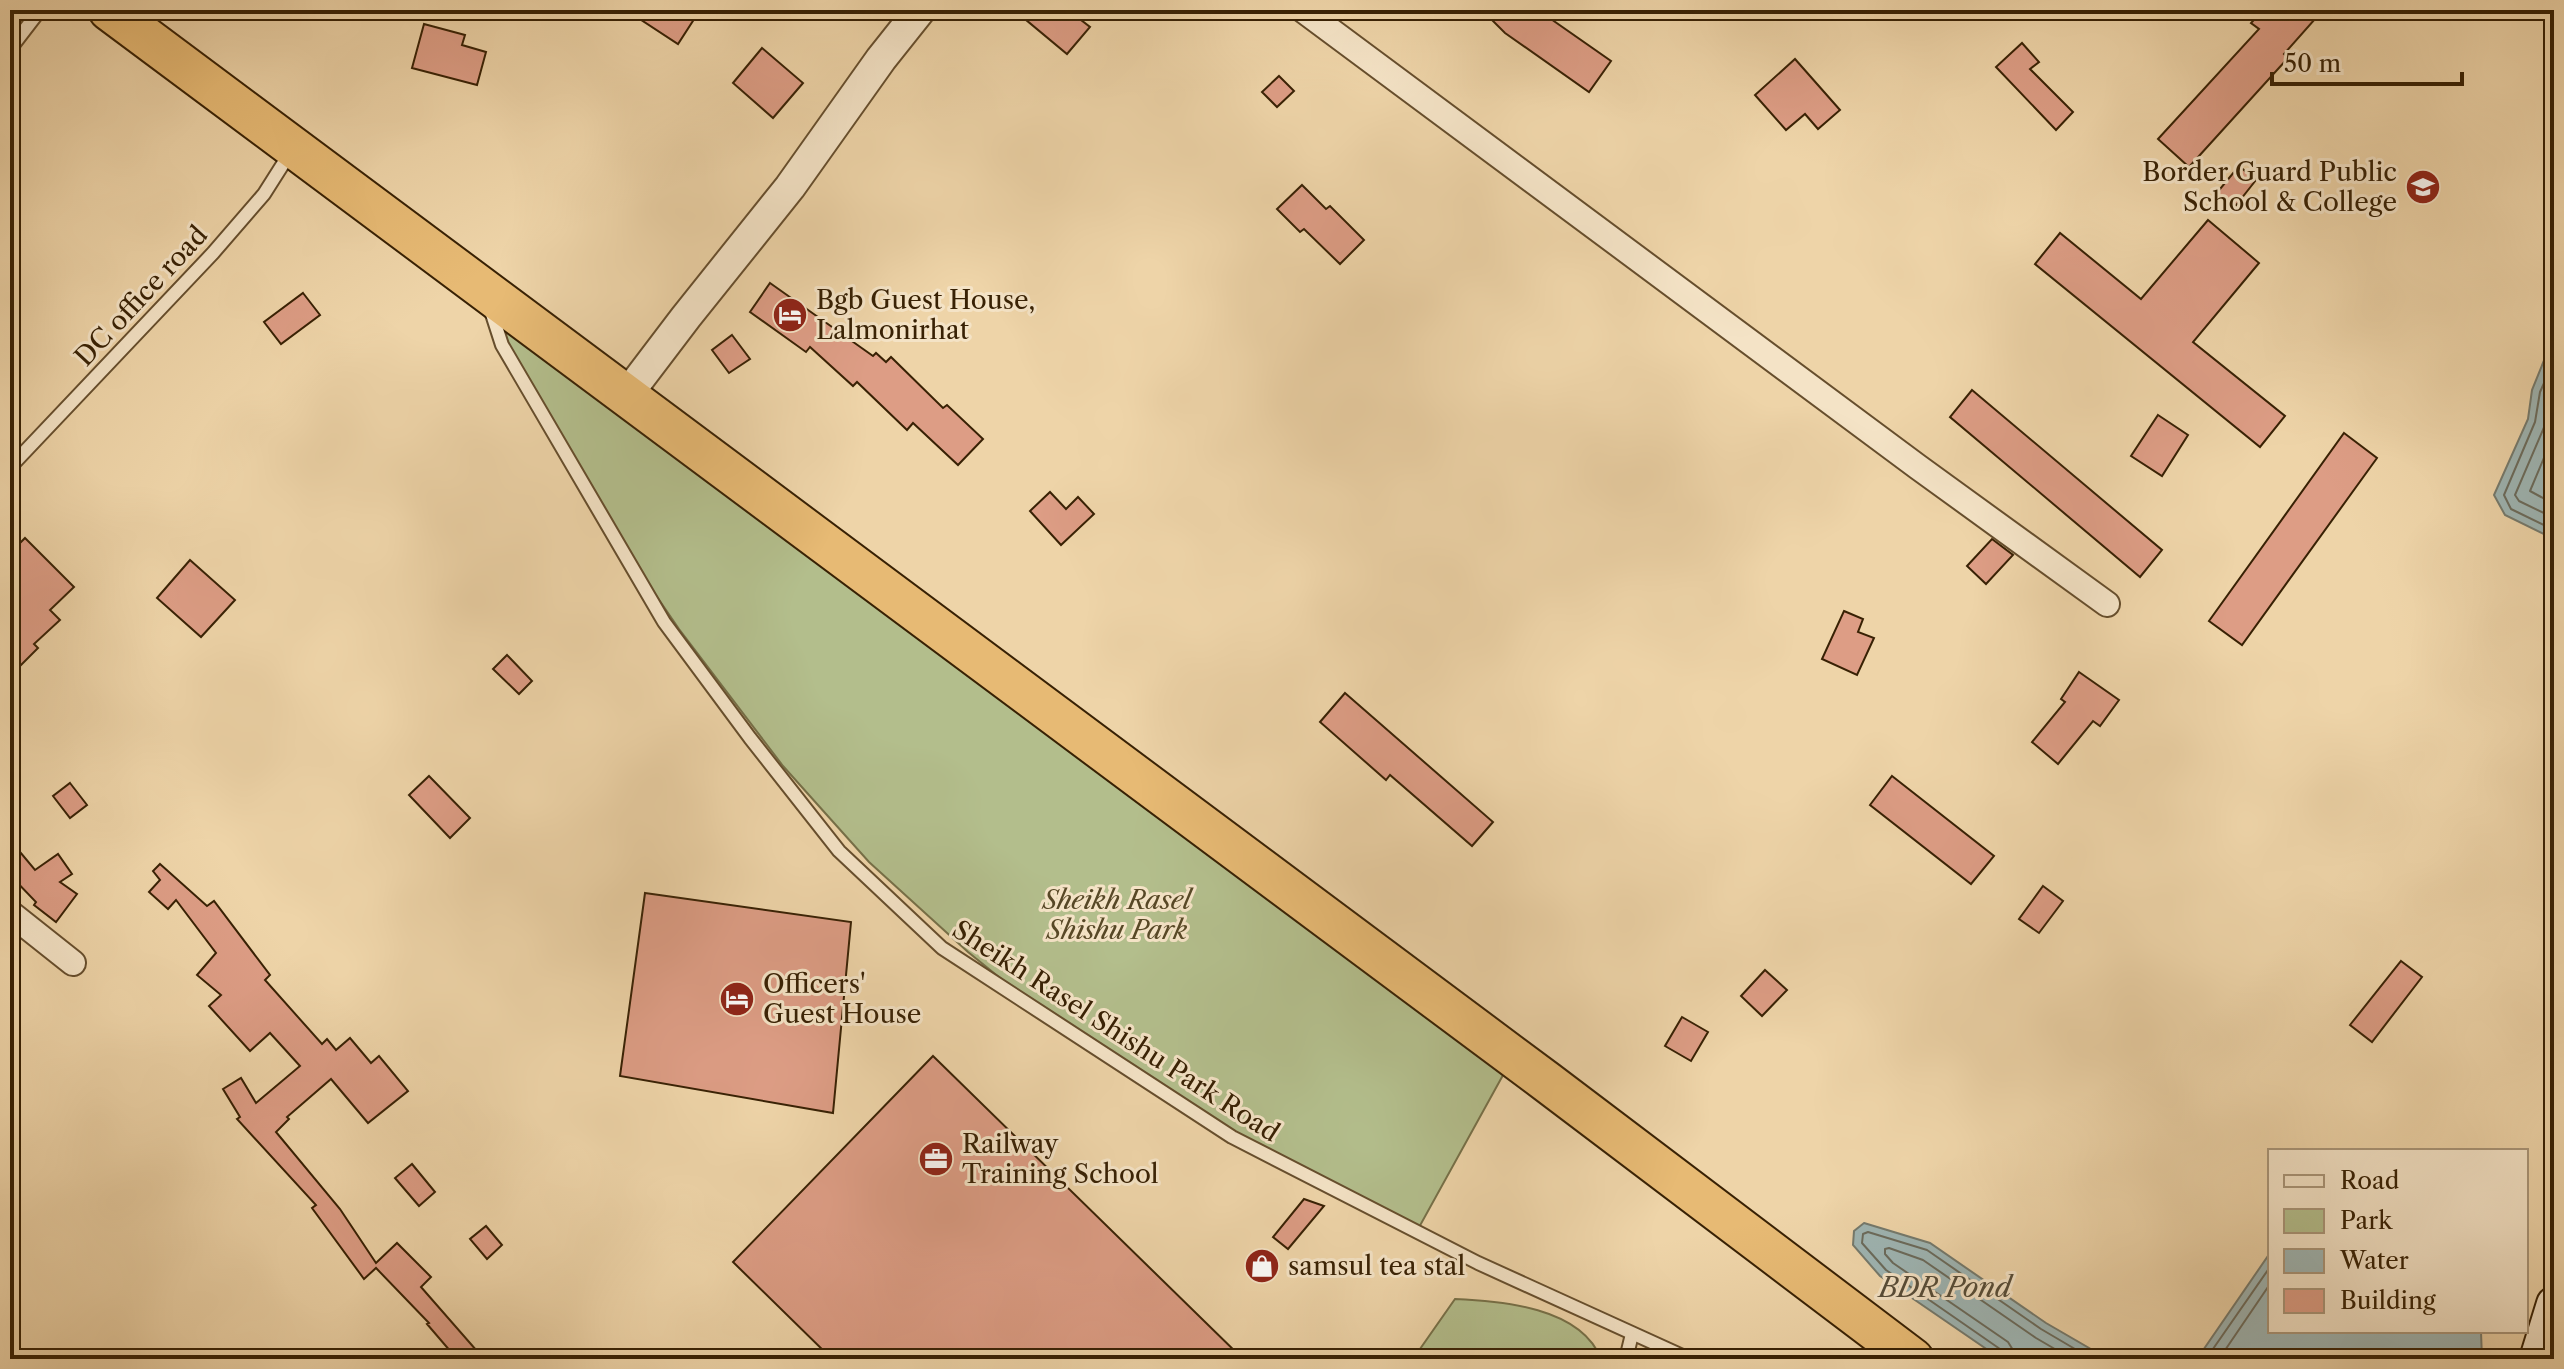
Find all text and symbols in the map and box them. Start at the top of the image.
scale bar [2272,36,2462,86]
text: 50 m [2284,49,2341,78]
place label: Border Guard Public School & College [2142,156,2397,218]
school or university icon: Border Guard Public School & College [2404,168,2442,206]
street label: DC office road [68,219,214,373]
place label: Bgb Guest House, Lalmonirhat [816,284,1035,346]
hotel icon: Bgb Guest House, Lalmonirhat [771,296,809,334]
park label: Sheikh Rasel Shishu Park [1041,884,1194,946]
street label: Sheikh Rasel Shishu Park Road [947,913,1286,1149]
place label: Officers' Guest House [763,968,921,1030]
hotel icon: Officers' Guest House [718,980,756,1018]
place label: Railway Training School [962,1128,1159,1190]
office icon: Railway Training School [917,1140,955,1178]
legend [2268,1149,2528,1333]
text: Road [2340,1166,2400,1195]
text: Park [2340,1206,2393,1235]
text: Water [2339,1246,2409,1275]
shop icon: samsul tea stal [1243,1247,1281,1285]
place label: samsul tea stal [1288,1250,1465,1282]
water label: BDR Pond [1877,1270,2015,1304]
text: Building [2340,1286,2436,1315]

